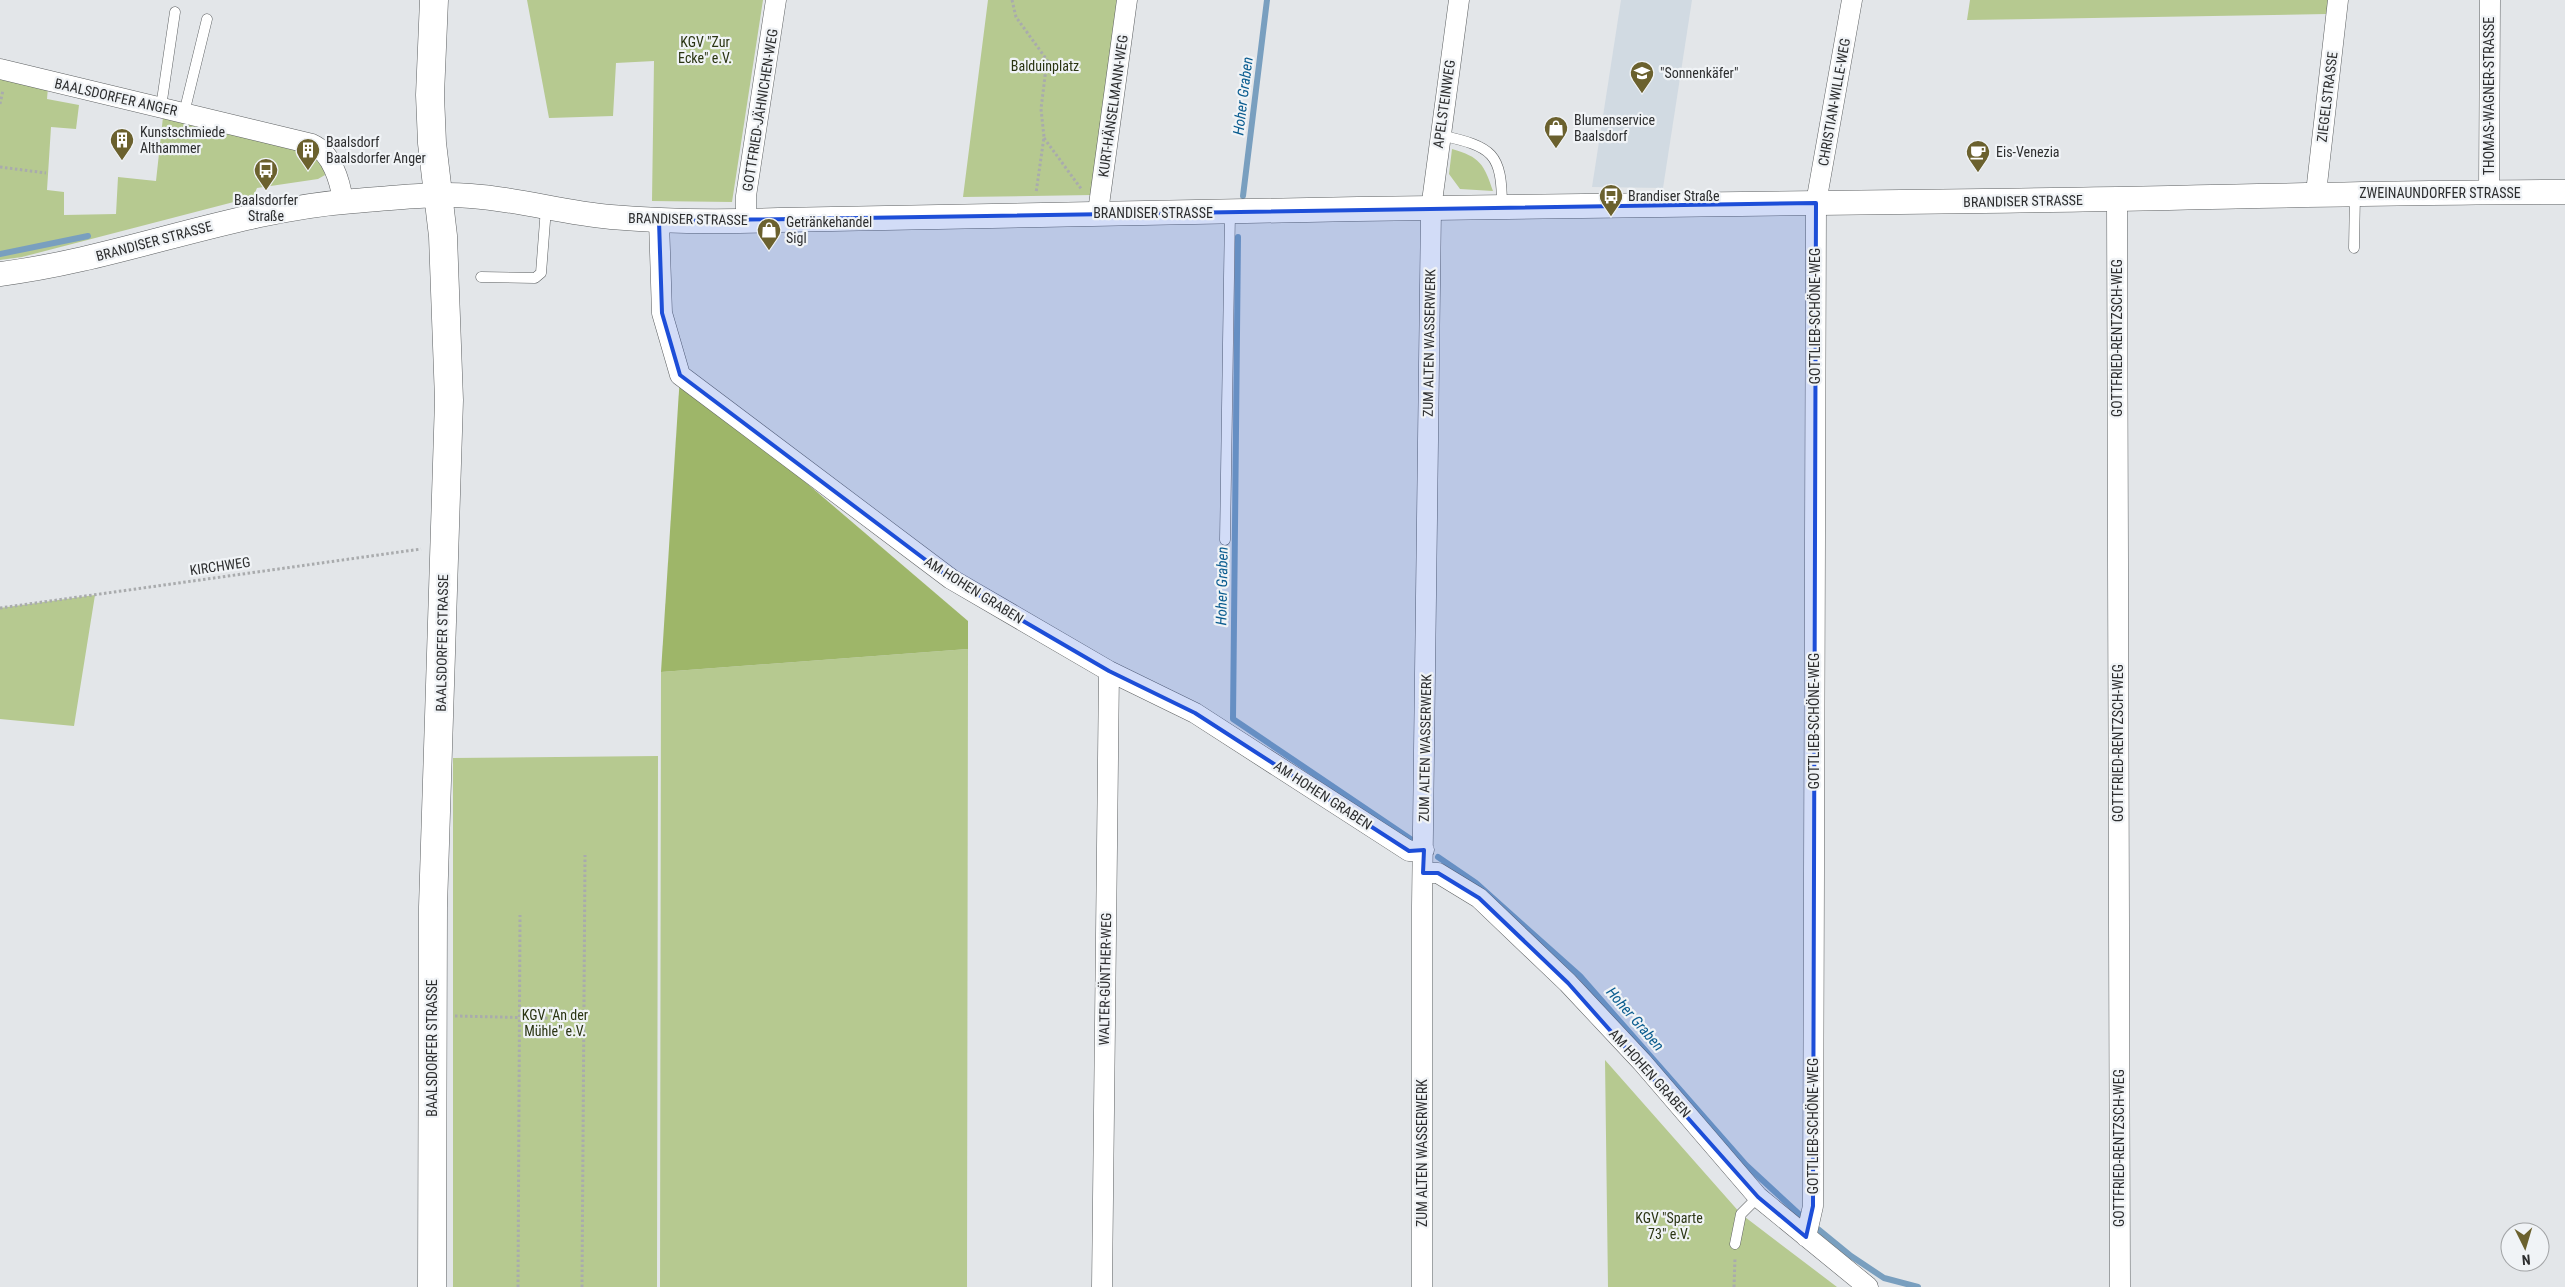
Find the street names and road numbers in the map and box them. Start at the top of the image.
street label: THOMAS-WAGNER-STRASSE [2481,17,2497,175]
street label: GOTTFRIED-JÄHNICHEN-WEG [739,28,781,192]
street label: KURT-HÄNSELMANN-WEG [1095,34,1131,178]
street label: CHRISTIAN-WILLE-WEG [1815,37,1853,167]
street label: ZIEGELSTRASSE [2314,51,2341,143]
street label: APELSTEINWEG [1430,59,1458,149]
street label: BAALSDORFER ANGER [53,75,179,119]
street label: ZWEINAUNDORFER STRASSE [2359,185,2521,201]
street label: BRANDISER STRASSE [1963,192,2083,210]
street label: BRANDISER STRASSE [1093,205,1213,221]
street label: BRANDISER STRASSE [628,210,748,228]
street label: BRANDISER STRASSE [94,218,214,264]
street label: GOTTLIEB-SCHÖNE-WEG [1807,248,1823,384]
street label: GOTTFRIED-RENTZSCH-WEG [2109,259,2125,417]
street label: ZUM ALTEN WASSERWERK [1420,269,1438,417]
street label: AM HOHEN GRABEN [922,553,1026,627]
street label: KIRCHWEG [189,554,251,578]
street label: BAALSDORFER STRASSE [433,574,451,712]
street label: GOTTLIEB-SCHÖNE-WEG [1806,653,1822,789]
street label: GOTTFRIED-RENTZSCH-WEG [2110,664,2126,822]
street label: ZUM ALTEN WASSERWERK [1416,674,1434,822]
street label: AM HOHEN GRABEN [1271,757,1375,833]
street label: WALTER-GÜNTHER-WEG [1096,913,1114,1045]
street label: BAALSDORFER STRASSE [424,979,440,1117]
street label: AM HOHEN GRABEN [1606,1025,1694,1121]
street label: GOTTLIEB-SCHÖNE-WEG [1805,1058,1821,1194]
street label: GOTTFRIED-RENTZSCH-WEG [2111,1069,2127,1227]
street label: ZUM ALTEN WASSERWERK [1414,1079,1430,1227]

